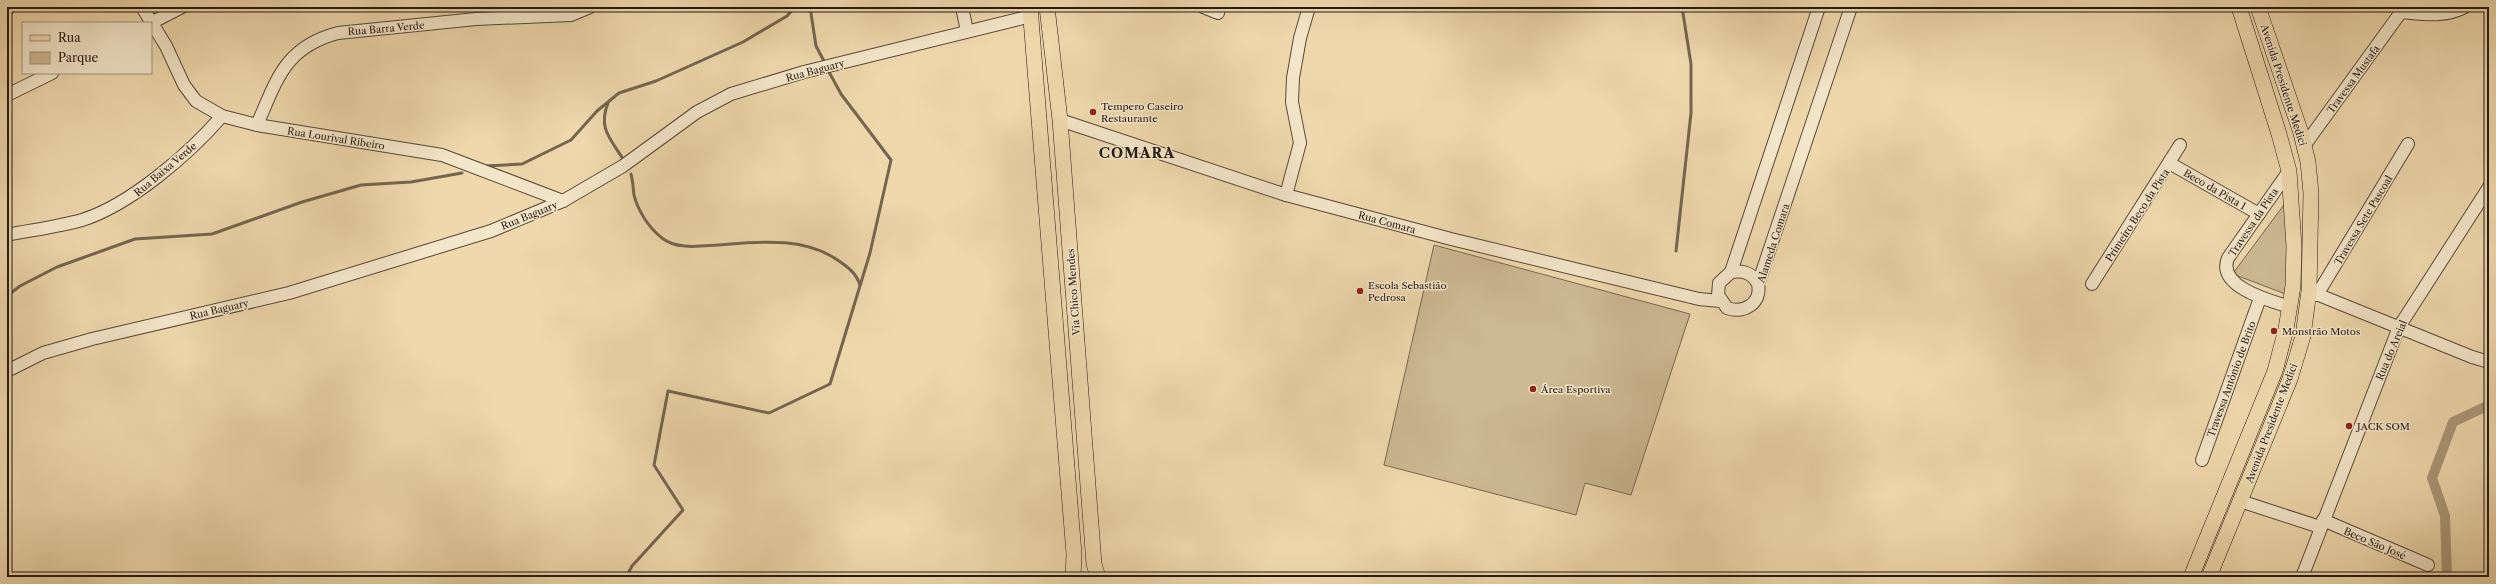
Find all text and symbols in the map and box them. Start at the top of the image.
street label: Rua Barra Verde [347,19,425,38]
legend [22,22,152,74]
street label: Avenida Presidente Medici [2257,22,2309,148]
text: Rua [58,30,81,45]
street label: Travessa Mustafa [2324,42,2383,116]
text: Parque [58,50,99,65]
street label: Rua Baguary [784,56,846,85]
place label: Tempero Caseiro Restaurante [1101,100,1183,125]
marker: Tempero Caseiro Restaurante [1088,107,1098,117]
street label: Rua Lourival Ribeiro [286,124,386,153]
street label: Rua Baixa Verde [131,139,200,199]
district label: COMARA [1099,144,1175,162]
street label: Primeiro Beco da Pista [2103,166,2173,264]
street label: Beco da Pista 1 [2181,166,2249,213]
street label: Travessa Sete Pascoal [2331,173,2395,268]
street label: Travessa da Pista [2226,185,2282,259]
street label: Rua Baguary [499,198,560,233]
street label: Alameda Comara [1754,201,1793,285]
street label: Rua Comara [1357,209,1418,237]
street label: Via Chico Mendes [1064,248,1083,337]
place label: Escola Sebastião Pedrosa [1368,279,1447,304]
marker: Escola Sebastião Pedrosa [1355,286,1365,296]
street label: Rua Baguary [188,296,250,323]
street label: Rua do Areial [2373,318,2410,382]
street label: Travessa Antônio de Brito [2204,319,2259,439]
place label: Monstrão Motos [2282,325,2360,338]
marker: Monstrão Motos [2269,326,2279,336]
street label: Avenida Presidente Medici [2242,362,2300,486]
place label: Área Esportiva [1540,383,1611,396]
marker: Área Esportiva [1528,384,1538,394]
place label: JACK SOM [2355,420,2410,433]
marker: JACK SOM [2344,421,2354,431]
street label: Beco São José [2342,525,2408,563]

